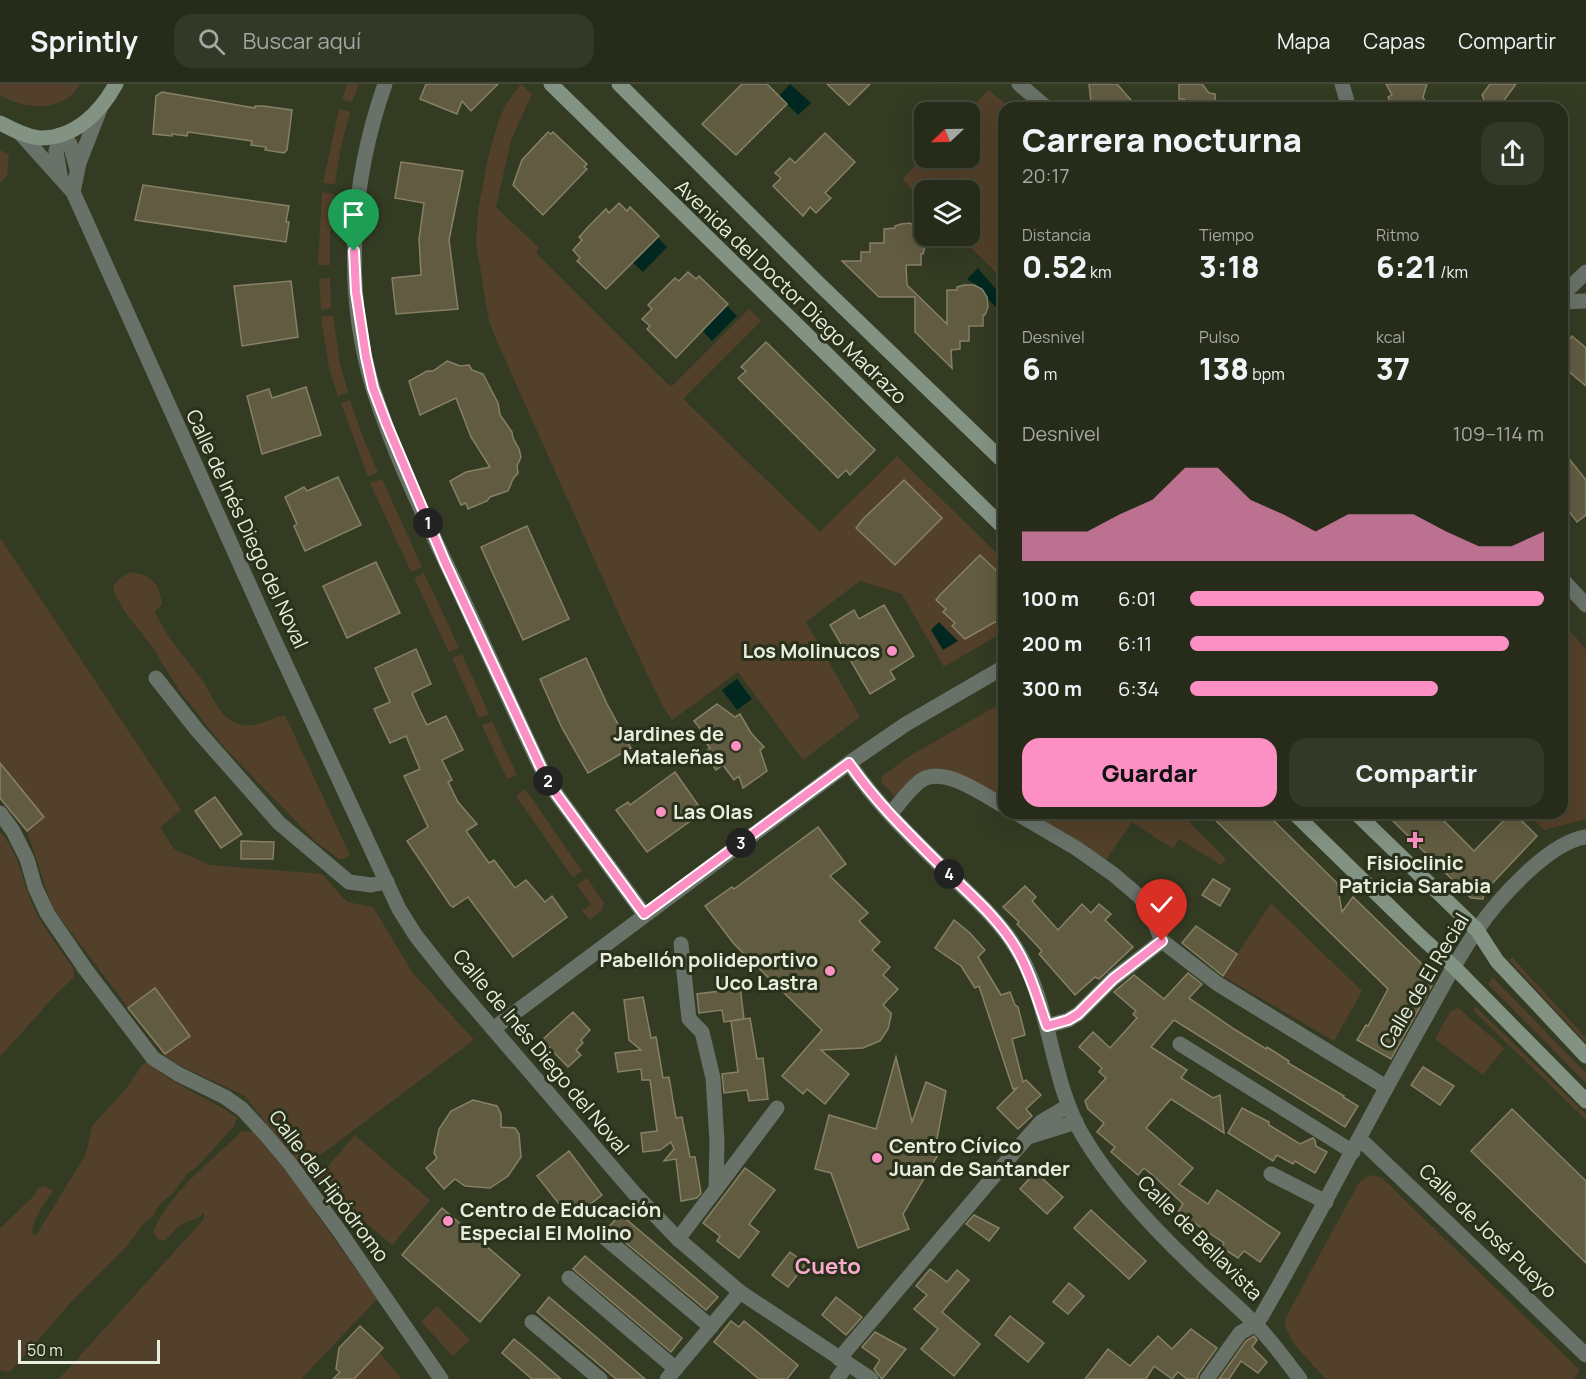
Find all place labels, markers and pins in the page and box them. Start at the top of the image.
pin [328,189,379,251]
pin: 1 [413,508,443,538]
place label: Los Molinucos [743,637,880,664]
marker: Los Molinucos [885,644,899,658]
place label: Jardines de Mataleñas [613,720,724,770]
marker: Jardines de Mataleñas [729,739,743,753]
pin: 2 [533,766,563,796]
place label: Las Olas [673,798,753,825]
marker: Las Olas [654,805,668,819]
pin: 3 [726,828,756,858]
marker: Fisioclinic Patricia Sarabia [1406,831,1424,849]
place label: Fisioclinic Patricia Sarabia [1339,849,1491,899]
pin: 4 [934,859,964,889]
pin [1136,879,1187,941]
place label: Pabellón polideportivo Uco Lastra [600,946,818,996]
marker: Pabellón polideportivo Uco Lastra [823,964,837,978]
place label: Centro Cívico Juan de Santander [889,1132,1070,1182]
marker: Centro Cívico Juan de Santander [870,1151,884,1165]
place label: Centro de Educación Especial El Molino [460,1196,661,1246]
marker: Centro de Educación Especial El Molino [441,1214,455,1228]

